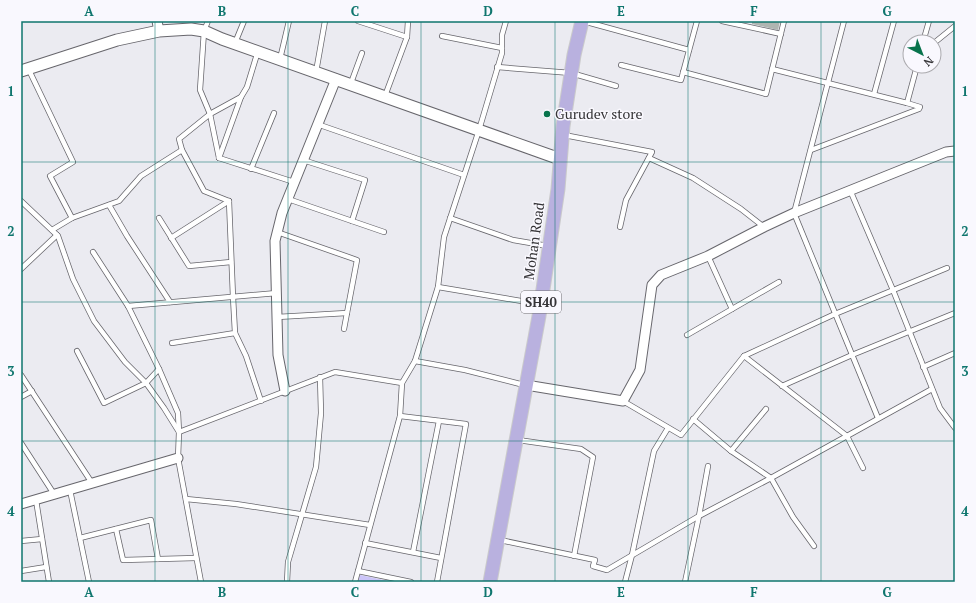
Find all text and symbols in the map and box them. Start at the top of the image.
text: A [84,2,94,20]
text: B [218,2,226,20]
text: C [351,2,359,20]
text: D [483,2,493,20]
text: E [617,2,625,20]
text: F [750,2,758,20]
text: G [882,2,892,20]
north arrow [902,34,942,74]
text: N [920,53,936,70]
text: 1 [7,82,15,100]
text: 1 [961,82,969,100]
place label: Gurudev store [555,104,643,123]
marker: Gurudev store [542,109,552,119]
street label: Mohan Road [519,201,548,281]
text: 2 [7,222,15,240]
text: 2 [961,222,969,240]
road number: SH40 [521,291,561,313]
text: 3 [7,362,15,380]
text: 3 [961,362,969,380]
text: 4 [7,502,15,520]
text: 4 [961,502,969,520]
text: A [84,583,94,601]
text: B [218,583,226,601]
text: C [351,583,359,601]
text: D [483,583,493,601]
text: E [617,583,625,601]
text: F [750,583,758,601]
text: G [882,583,892,601]

